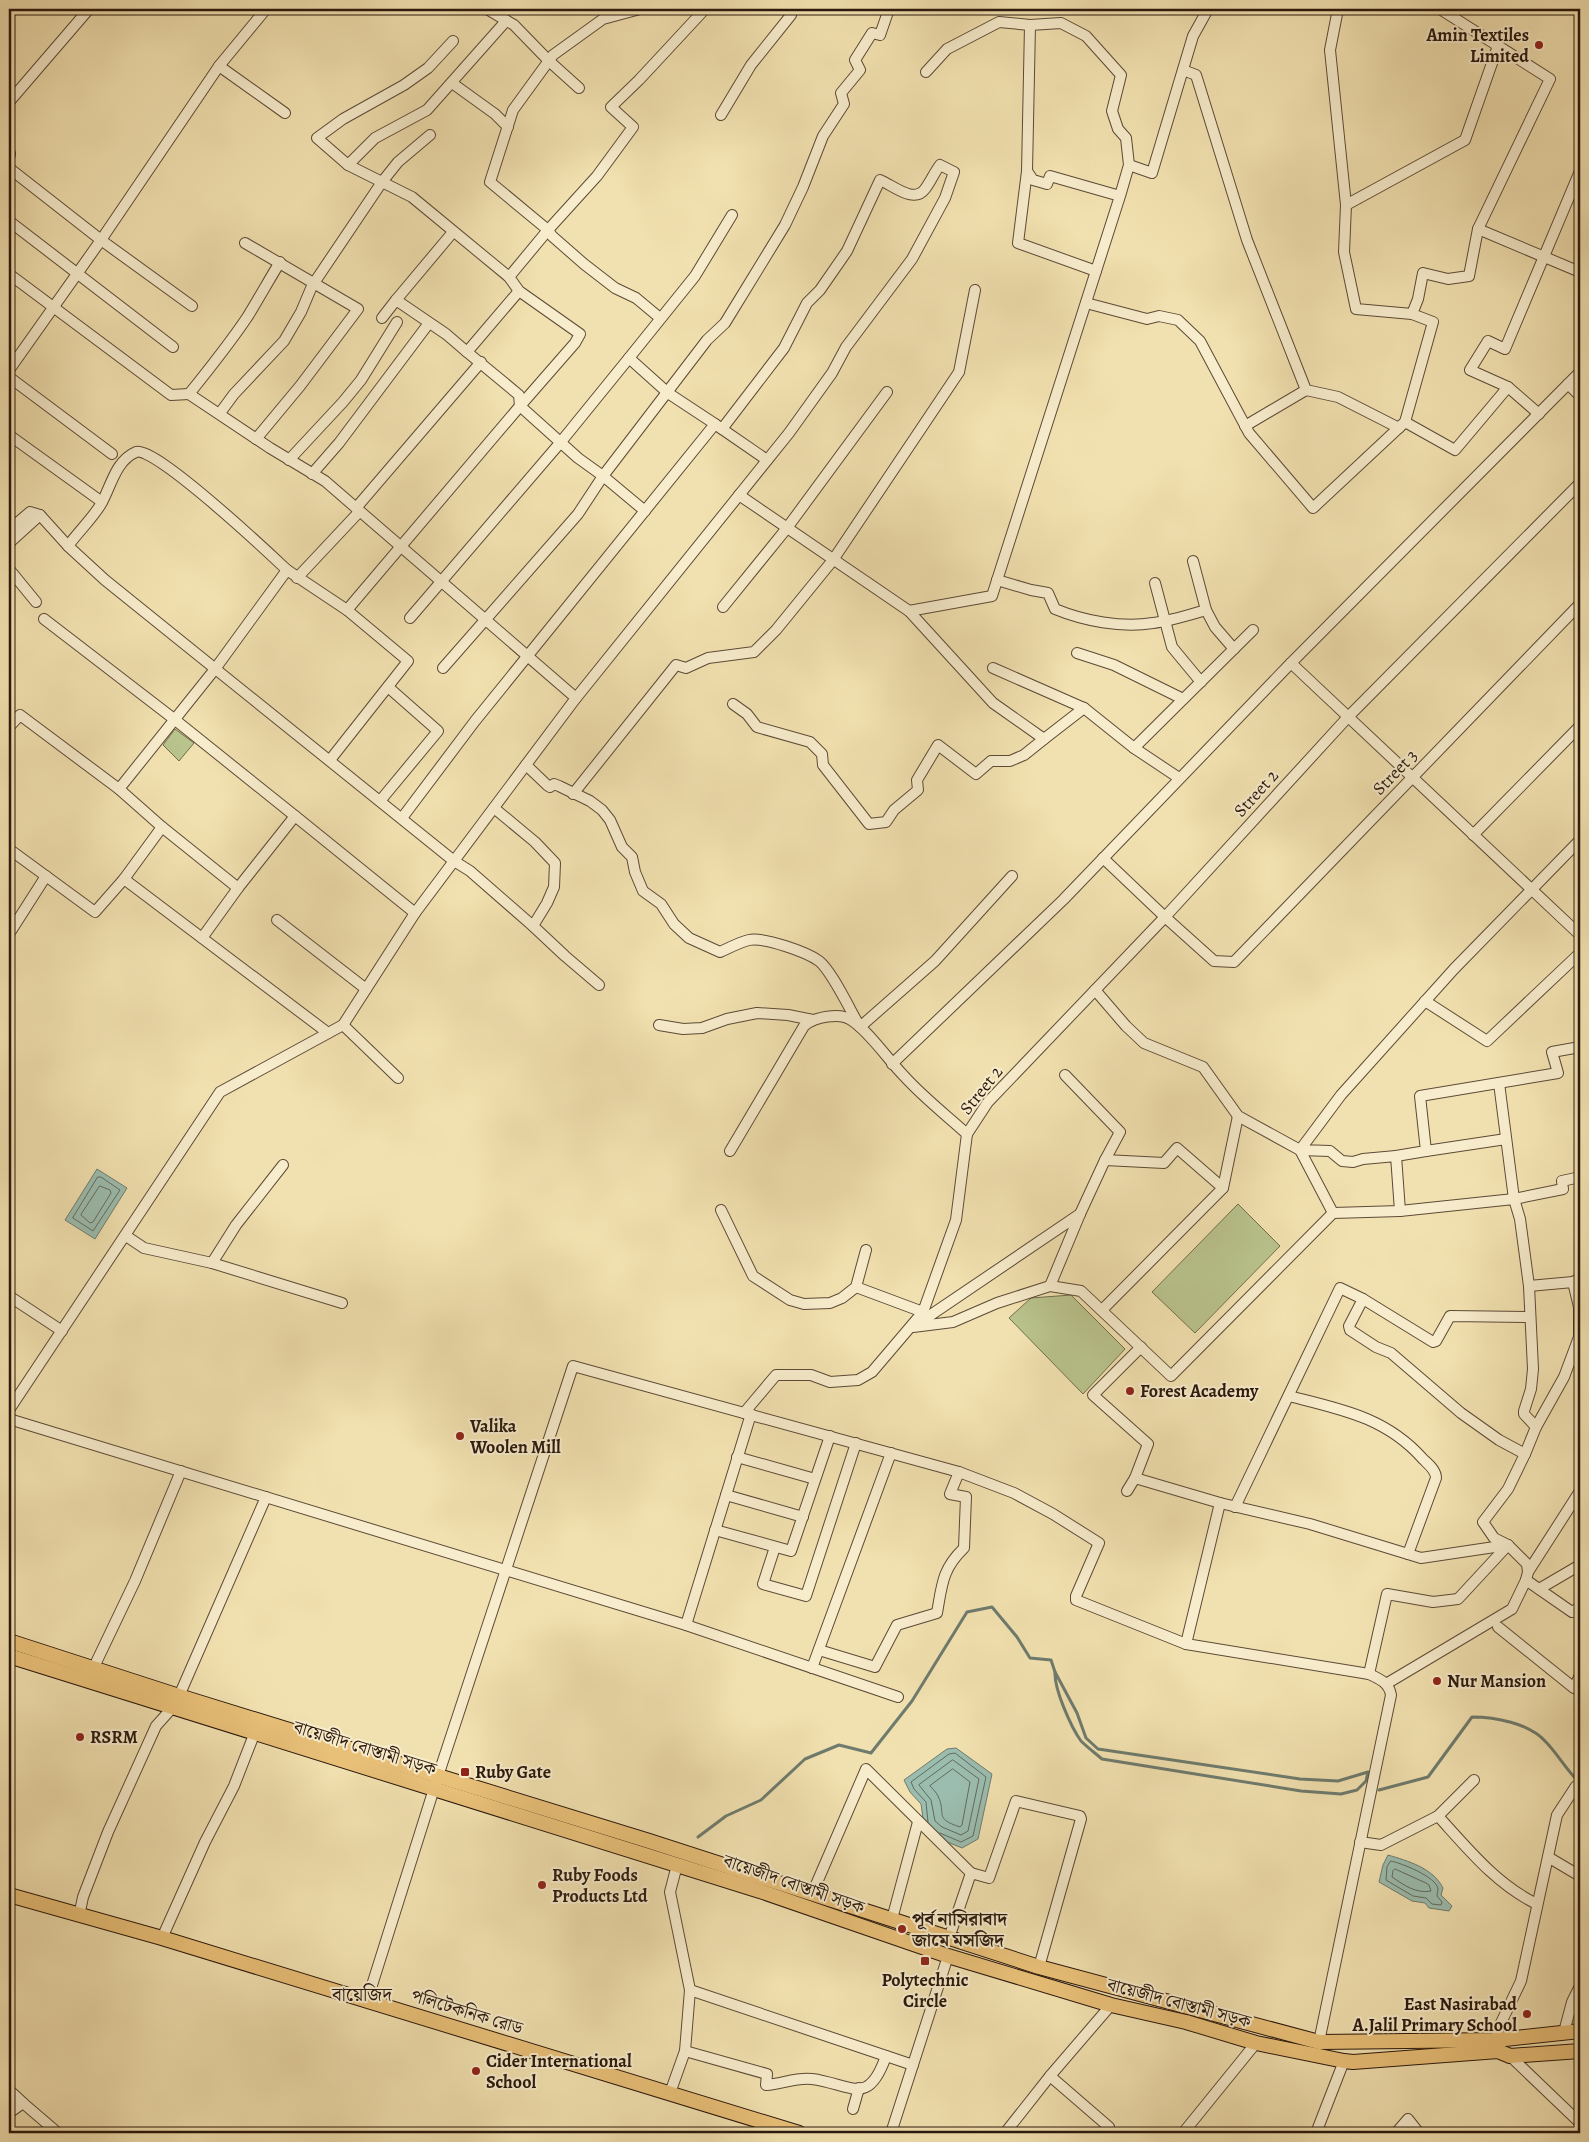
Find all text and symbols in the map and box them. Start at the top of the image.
place label: Amin Textiles Limited [1425,23,1529,68]
marker: Amin Textiles Limited [1533,39,1545,51]
street label: Street 3 [1367,744,1423,800]
street label: Street 2 [1228,764,1284,822]
street label: Street 2 [954,1060,1008,1119]
place label: Forest Academy [1140,1379,1259,1403]
marker: Forest Academy [1124,1385,1136,1397]
place label: Valika Woolen Mill [469,1414,561,1459]
marker: Valika Woolen Mill [454,1430,466,1442]
place label: Nur Mansion [1447,1669,1546,1693]
marker: Nur Mansion [1431,1675,1443,1687]
street label: বায়েজীদ বোস্তামী সড়ক [290,1715,441,1782]
place label: RSRM [90,1725,138,1749]
marker: RSRM [74,1731,86,1743]
place label: Ruby Gate [475,1760,551,1784]
marker: Ruby Gate [459,1766,471,1778]
street label: বায়েজীদ বোস্তামী সড়ক [719,1848,869,1920]
place label: Ruby Foods Products Ltd [552,1863,648,1908]
marker: Ruby Foods Products Ltd [536,1879,548,1891]
place label: পূর্ব নাসিরাবাদ জামে মসজিদ [911,1907,1008,1952]
marker: পূর্ব নাসিরাবাদ জামে মসজিদ [896,1923,908,1935]
marker: Polytechnic Circle [919,1955,931,1967]
place label: Polytechnic Circle [881,1968,969,2013]
street label: বায়েজীদ বোস্তামী সড়ক [1103,1972,1255,2034]
district label: বায়েজিদ [331,1982,393,2008]
street label: পলিটেকনিক রোড [408,1984,526,2041]
place label: East Nasirabad A.Jalil Primary School [1351,1992,1517,2037]
marker: East Nasirabad A.Jalil Primary School [1521,2008,1533,2020]
place label: Cider International School [486,2049,632,2094]
marker: Cider International School [470,2065,482,2077]

